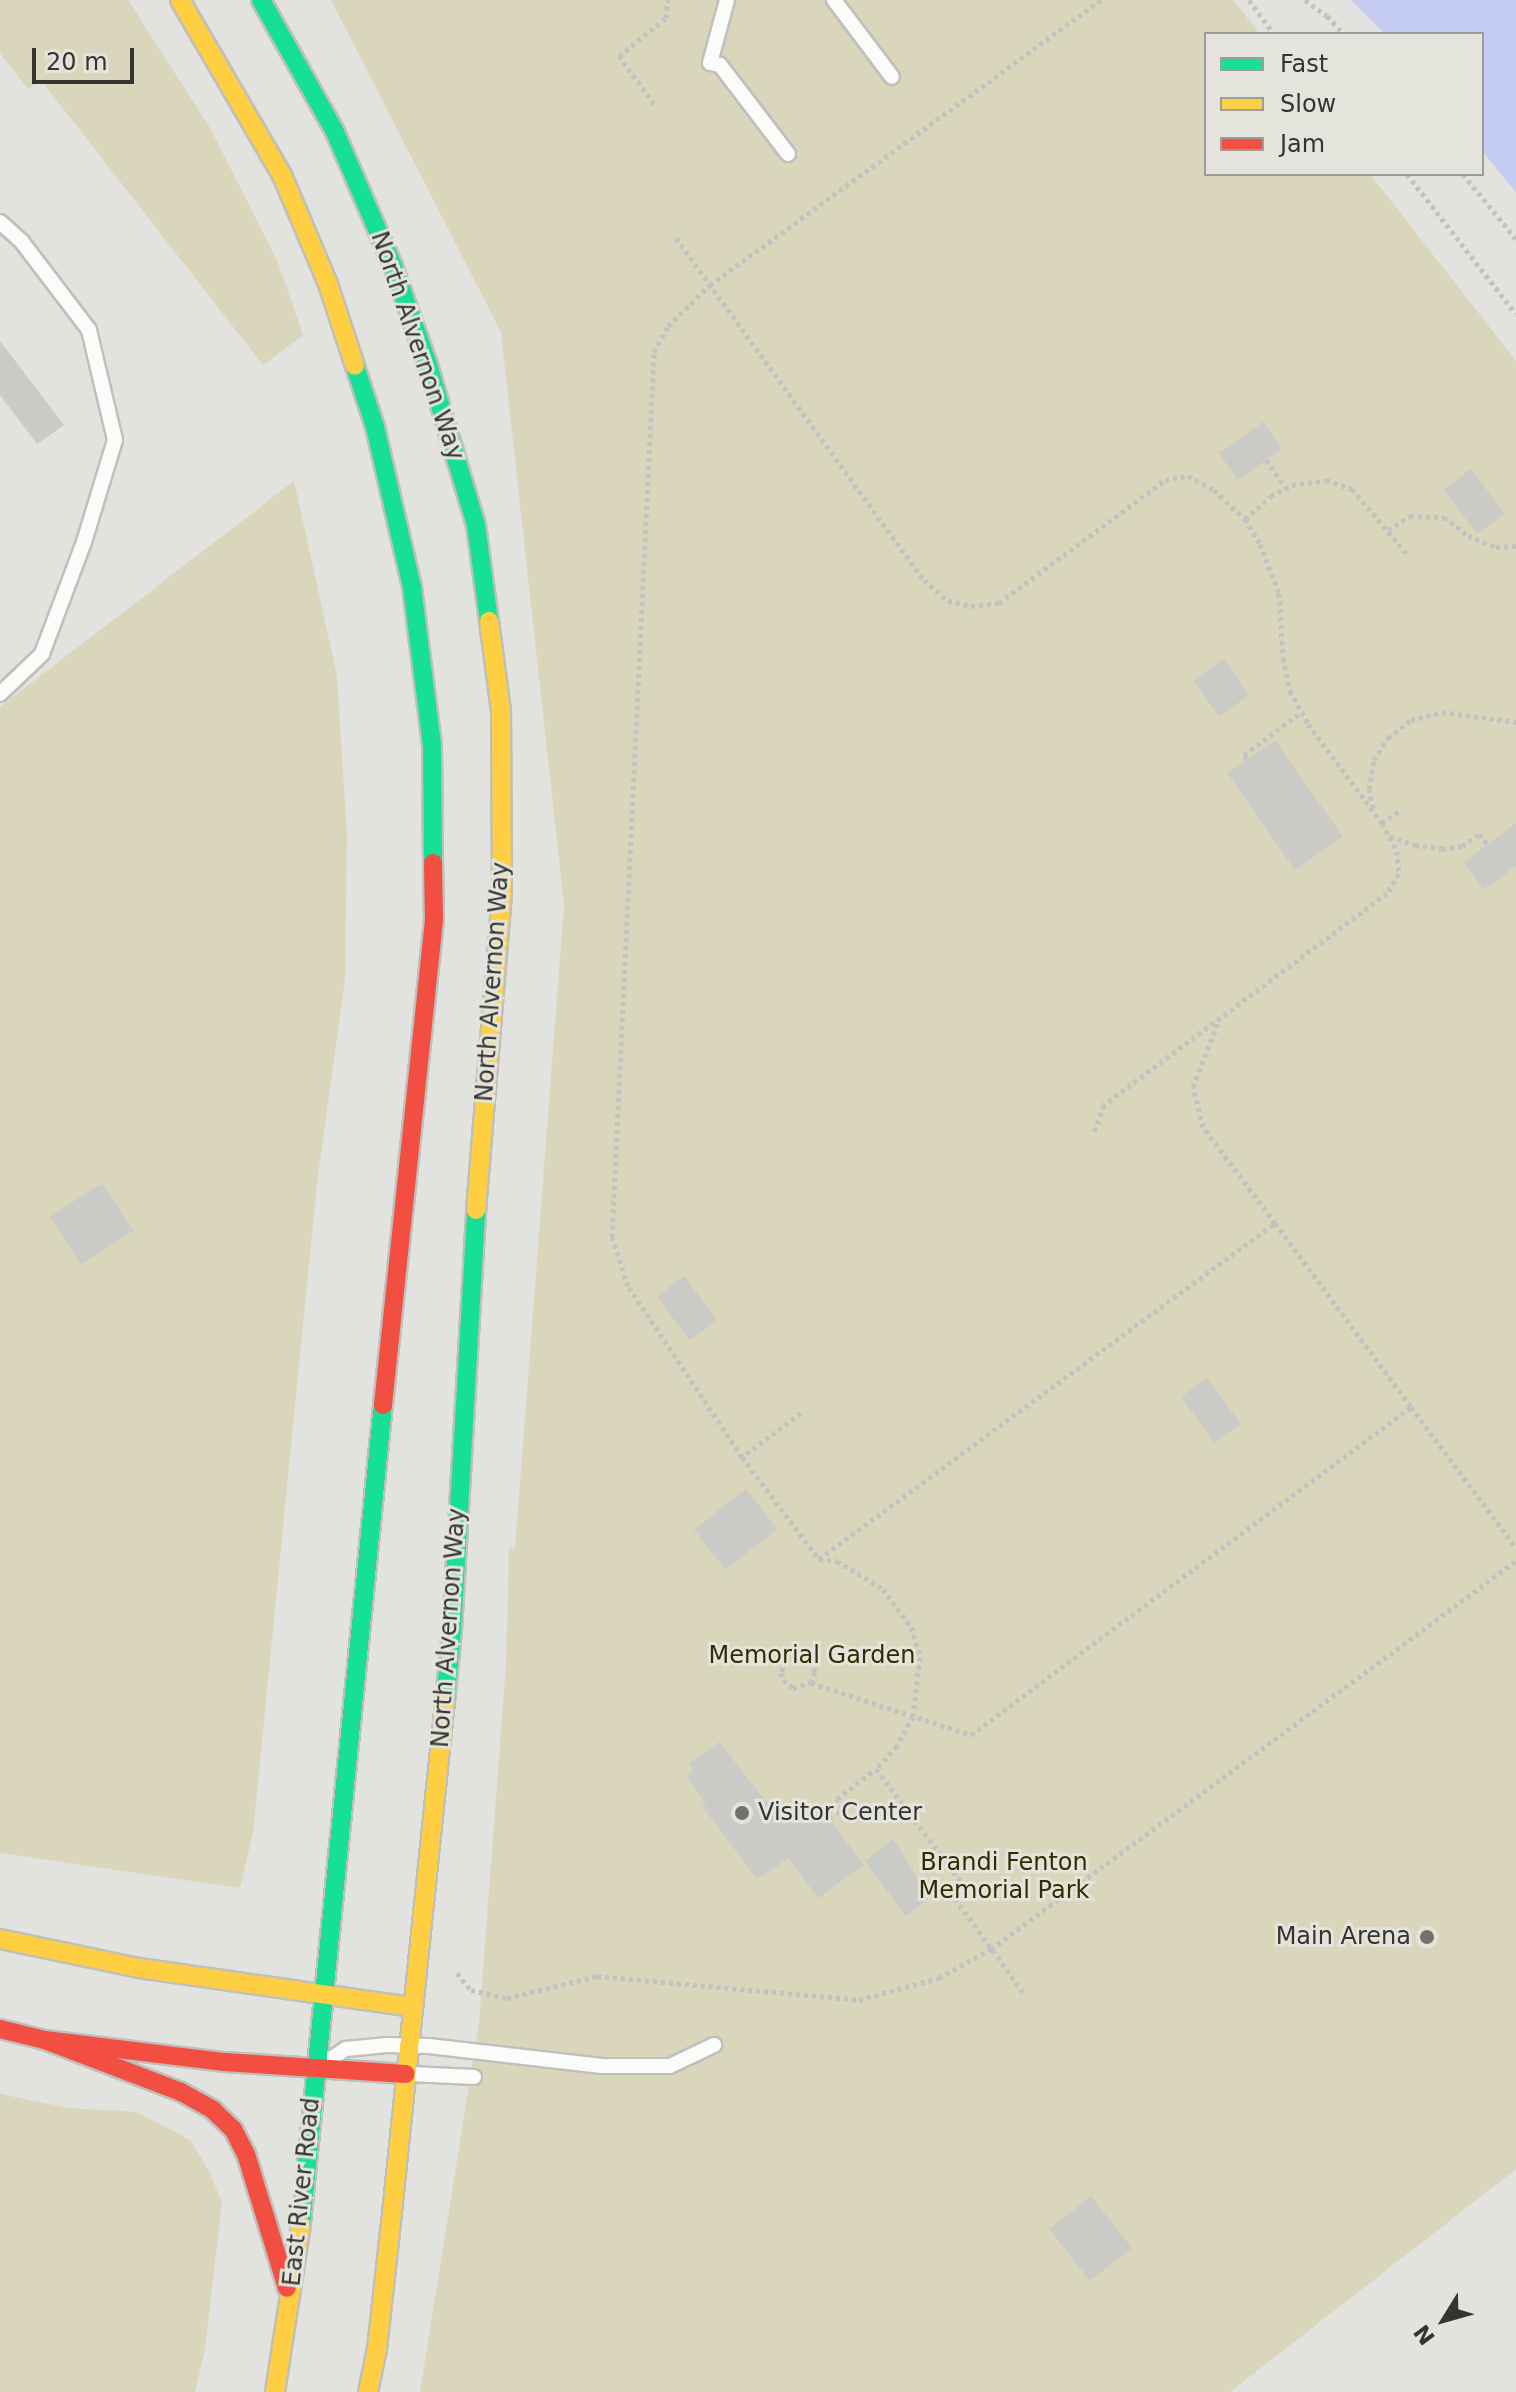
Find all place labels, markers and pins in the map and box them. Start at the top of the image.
place label: Visitor Center [758,1799,922,1827]
marker: Visitor Center [733,1804,751,1822]
place label: Main Arena [1276,1923,1411,1951]
marker: Main Arena [1418,1928,1436,1946]

